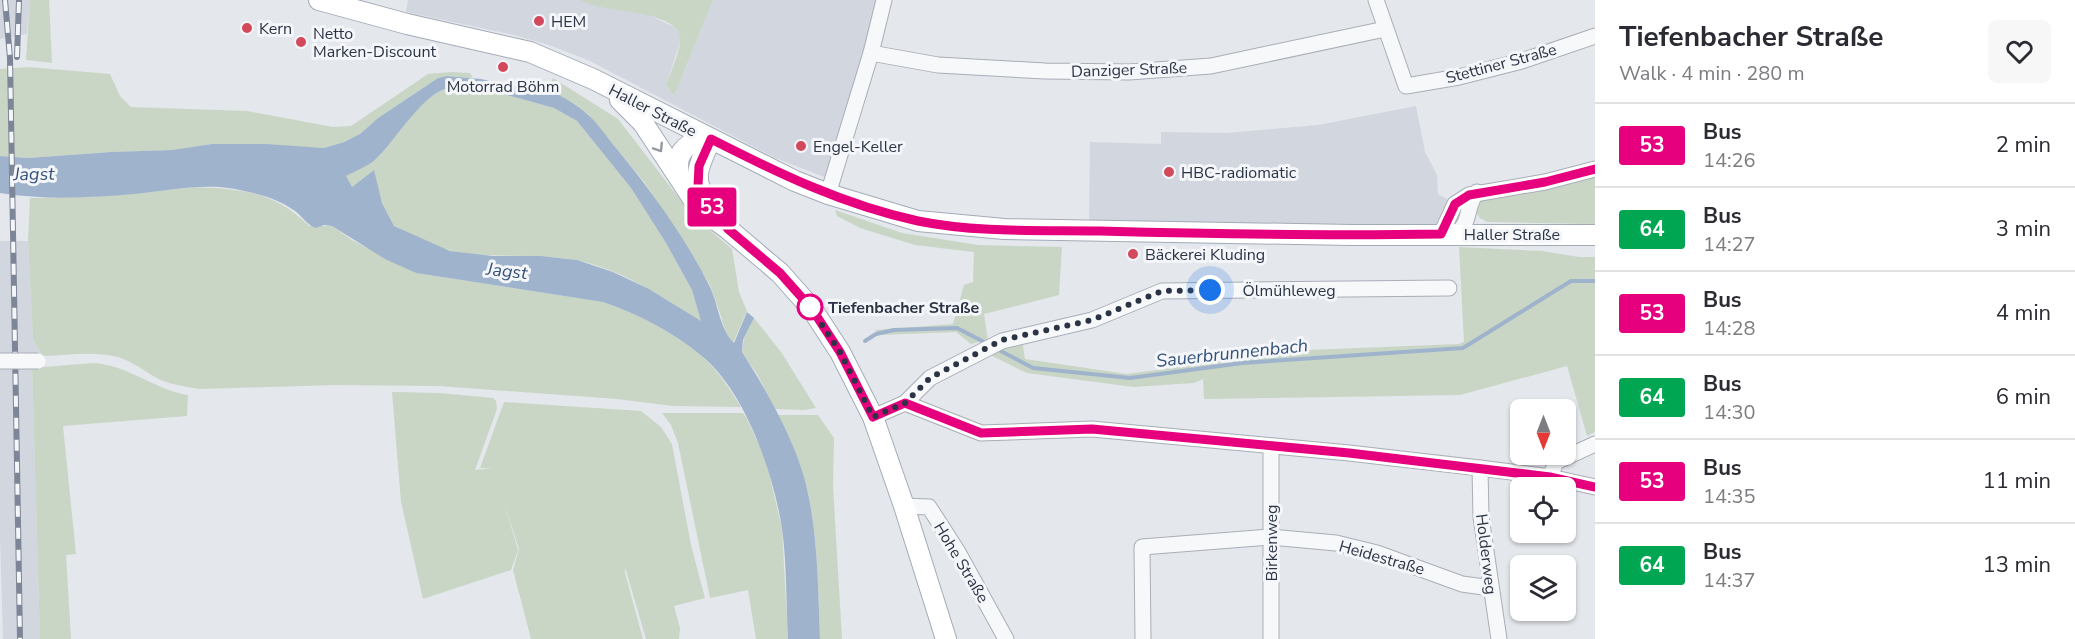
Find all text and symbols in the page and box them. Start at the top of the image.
place label: HEM [551,11,586,33]
marker: HEM [532,14,546,28]
place label: Kern [259,18,292,40]
text: Tiefenbacher Straße [1619,18,1883,56]
button: heart [1988,20,2051,83]
marker: Kern [240,21,254,35]
place label: Netto Marken-Discount [313,23,437,63]
marker: Netto Marken-Discount [294,35,308,49]
street label: Stettiner Straße [1443,39,1559,89]
street label: Danziger Straße [1071,57,1187,83]
marker: Motorrad Böhm [496,60,510,74]
text: Walk · 4 min · 280 m [1619,60,1805,87]
place label: Motorrad Böhm [447,76,559,98]
street label: Haller Straße [605,79,700,143]
text: Bus [1703,117,1742,147]
text: 2 min [1996,130,2051,160]
text: 53 [1639,131,1665,159]
place label: Engel-Keller [813,136,903,158]
marker: Engel-Keller [794,139,808,153]
one-way arrow [651,141,662,152]
text: 14:26 [1703,147,1756,174]
water label: Jagst [12,162,55,186]
place label: HBC-radiomatic [1181,162,1297,184]
marker: HBC-radiomatic [1162,165,1176,179]
line badge: 53 [685,188,739,226]
text: 53 [699,193,725,221]
text: Bus [1703,201,1742,231]
text: 3 min [1996,214,2051,244]
text: 64 [1639,215,1665,243]
street label: Haller Straße [1464,224,1560,246]
text: 14:27 [1703,231,1756,258]
place label: Bäckerei Kluding [1145,244,1265,266]
marker: Bäckerei Kluding [1126,247,1140,261]
water label: Jagst [484,257,529,285]
your location [1195,275,1225,305]
street label: Ölmühleweg [1242,280,1336,302]
text: Bus [1703,285,1742,315]
marker: Tiefenbacher Straße [797,294,823,320]
place label: Tiefenbacher Straße [828,297,979,319]
text: 4 min [1996,298,2051,328]
text: 53 [1639,299,1665,327]
text: 14:28 [1703,315,1756,342]
water label: Sauerbrunnenbach [1155,333,1309,373]
text: Bus [1703,369,1742,399]
text: 6 min [1996,382,2051,412]
text: 64 [1639,383,1665,411]
north arrow [1510,399,1576,465]
map controls [1510,399,1576,621]
text: 14:30 [1703,399,1756,426]
text: Bus [1703,453,1742,483]
text: 11 min [1983,466,2051,496]
text: 53 [1639,467,1665,495]
button: locate [1510,477,1576,543]
text: 14:35 [1703,483,1756,510]
street label: Birkenweg [1261,505,1283,581]
street label: Holderweg [1470,513,1502,596]
street label: Hohe Straße [928,518,994,607]
street label: Heidestraße [1336,535,1427,581]
text: Bus [1703,537,1742,567]
text: 13 min [1983,550,2051,580]
text: 64 [1639,551,1665,579]
button: layers [1510,555,1576,621]
text: 14:37 [1703,567,1756,594]

